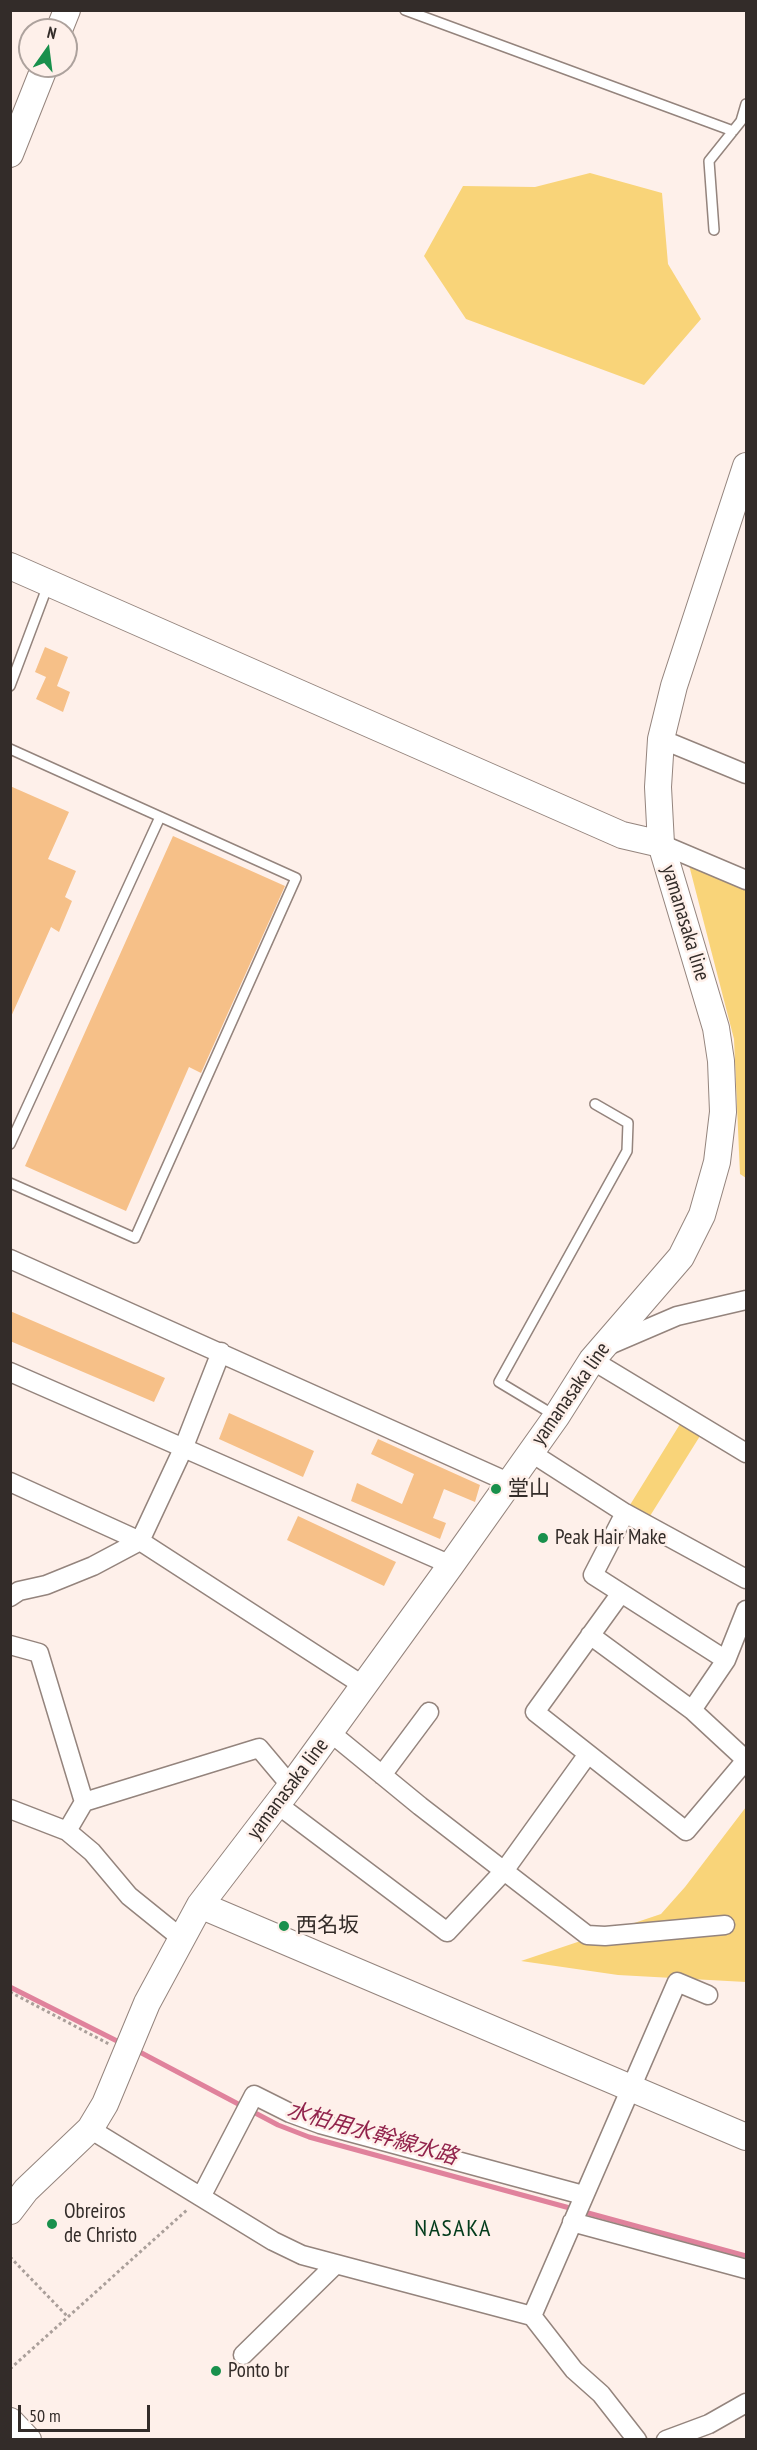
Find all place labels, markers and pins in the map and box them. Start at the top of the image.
place label: 堂山 [508,1476,550,1502]
marker: 堂山 [489,1482,503,1496]
place label: Peak Hair Make [555,1525,666,1551]
marker: Peak Hair Make [536,1531,550,1545]
place label: 西名坂 [296,1913,359,1939]
marker: 西名坂 [277,1919,291,1933]
place label: Obreiros de Christo [64,2199,137,2249]
marker: Obreiros de Christo [45,2217,59,2231]
place label: Ponto br [228,2358,289,2384]
marker: Ponto br [209,2364,223,2378]

